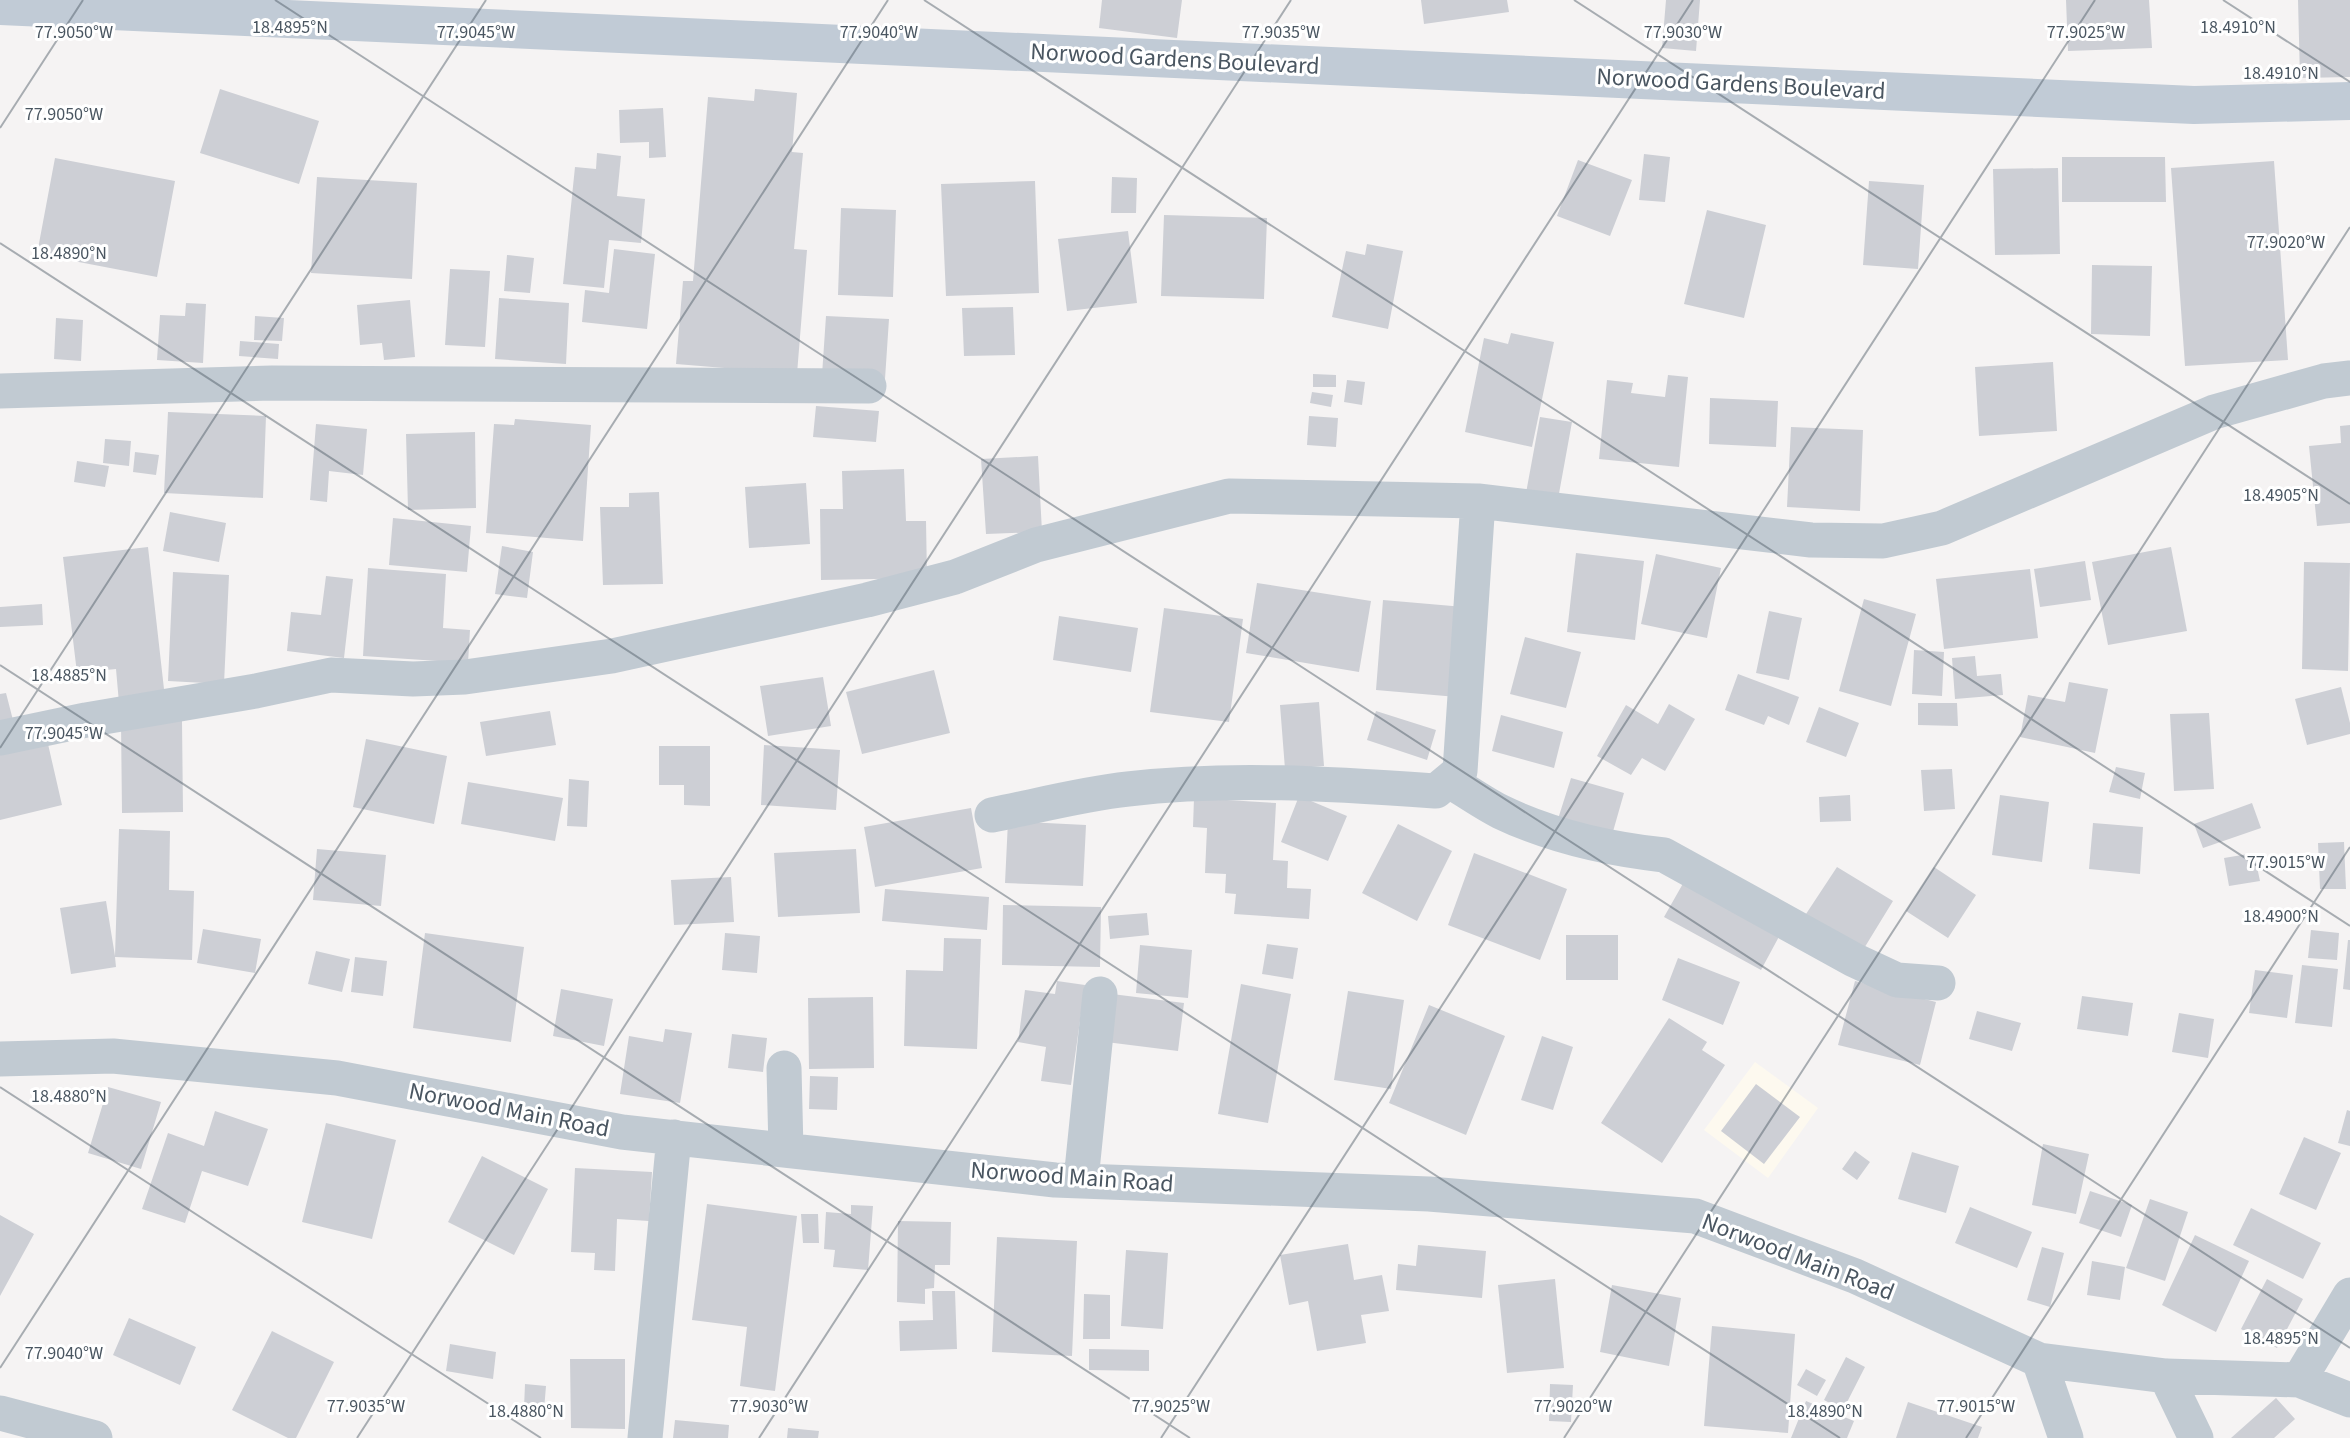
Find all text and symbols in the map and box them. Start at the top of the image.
text: 18.4895°N [252,15,328,40]
text: 18.4910°N [2200,15,2276,40]
text: 77.9050°W [35,20,113,45]
text: 77.9045°W [437,20,515,45]
text: 77.9040°W [840,20,918,45]
text: 77.9035°W [1242,20,1320,45]
text: 77.9030°W [1644,20,1722,45]
text: 77.9025°W [2047,20,2125,45]
street label: Norwood Gardens Boulevard [1030,34,1320,84]
street label: Norwood Gardens Boulevard [1596,59,1886,109]
text: 18.4910°N [2243,61,2319,86]
text: 77.9050°W [25,102,103,127]
text: 77.9020°W [2247,230,2325,255]
text: 18.4890°N [31,241,107,266]
text: 18.4905°N [2243,483,2319,508]
text: 18.4885°N [31,663,107,688]
text: 77.9045°W [25,721,103,746]
text: 77.9015°W [2247,850,2325,875]
text: 18.4900°N [2243,904,2319,929]
street label: Norwood Main Road [406,1073,612,1147]
text: 18.4880°N [31,1084,107,1109]
street label: Norwood Main Road [969,1152,1175,1202]
street label: Norwood Main Road [1697,1204,1899,1310]
text: 18.4895°N [2243,1326,2319,1351]
text: 77.9040°W [25,1341,103,1366]
text: 77.9035°W [327,1394,405,1419]
text: 77.9030°W [730,1394,808,1419]
text: 77.9025°W [1132,1394,1210,1419]
text: 77.9020°W [1534,1394,1612,1419]
text: 77.9015°W [1937,1394,2015,1419]
text: 18.4880°N [488,1399,564,1424]
text: 18.4890°N [1787,1399,1863,1424]

